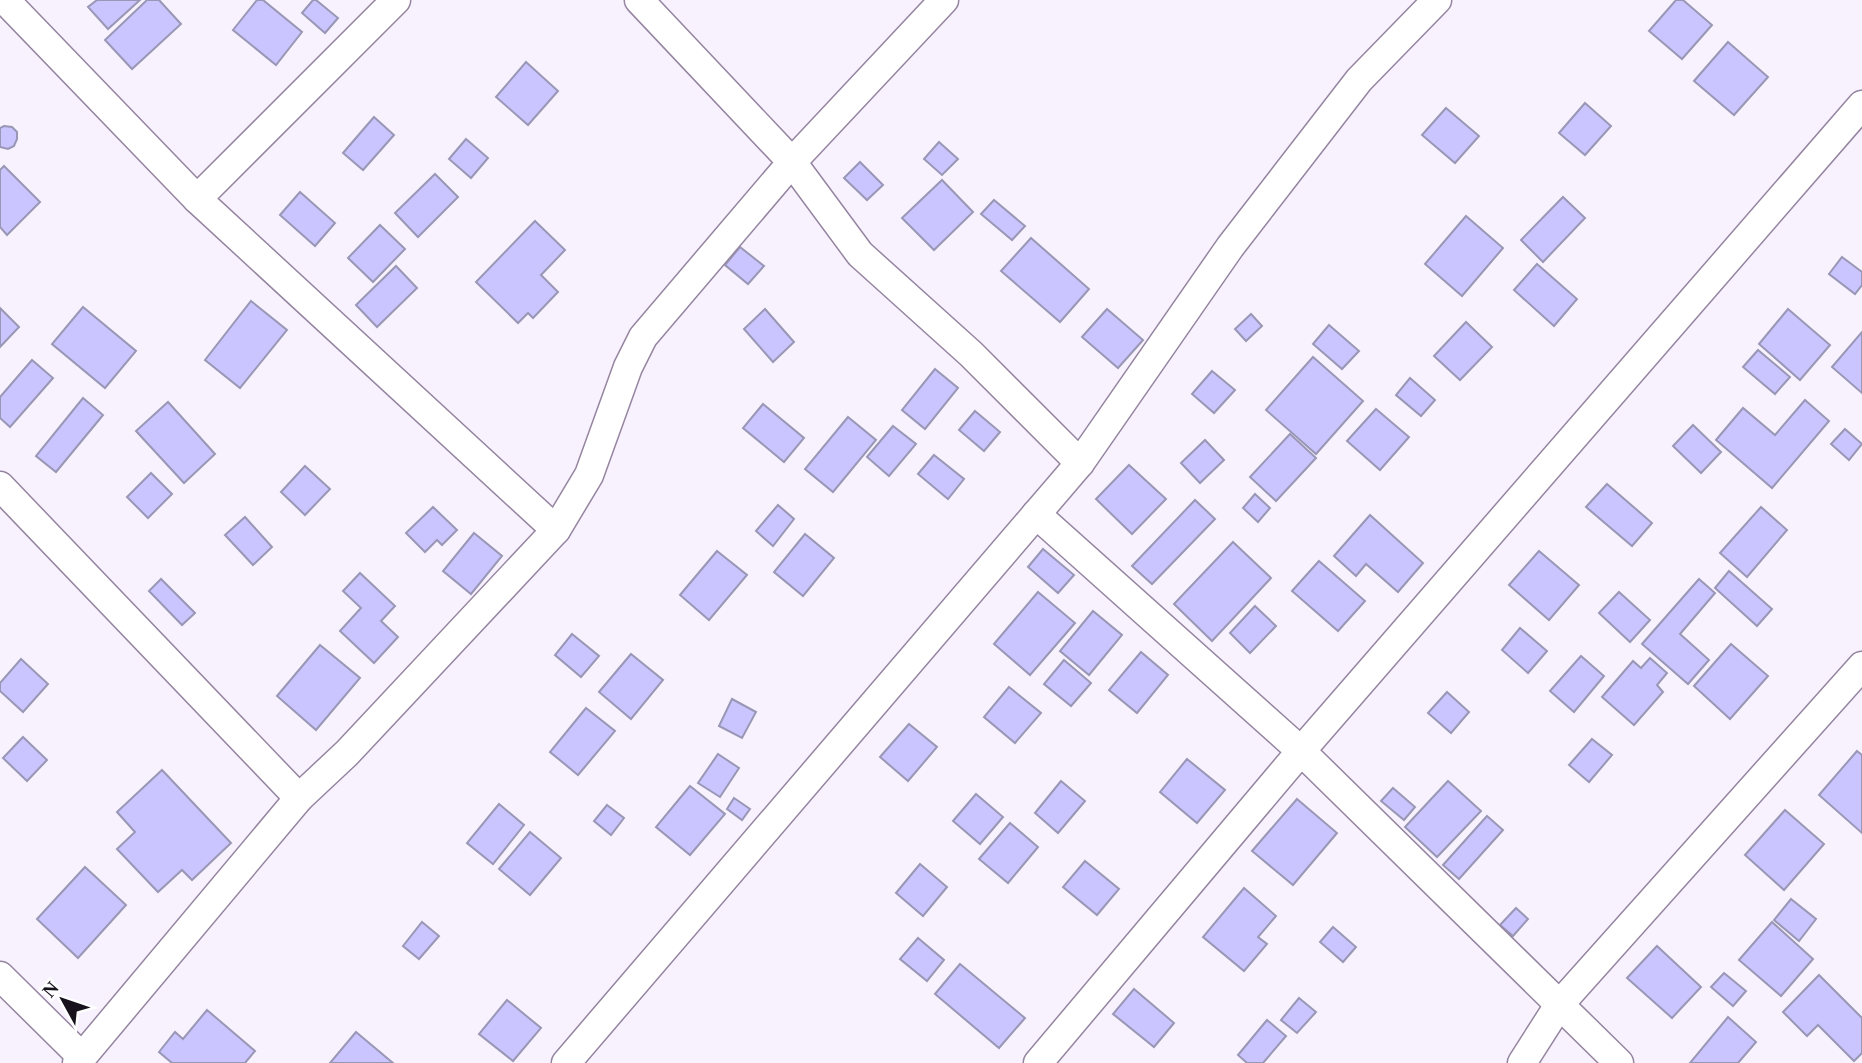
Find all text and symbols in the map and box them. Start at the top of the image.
north arrow [28,965,98,1035]
text: N [38,977,63,1001]

